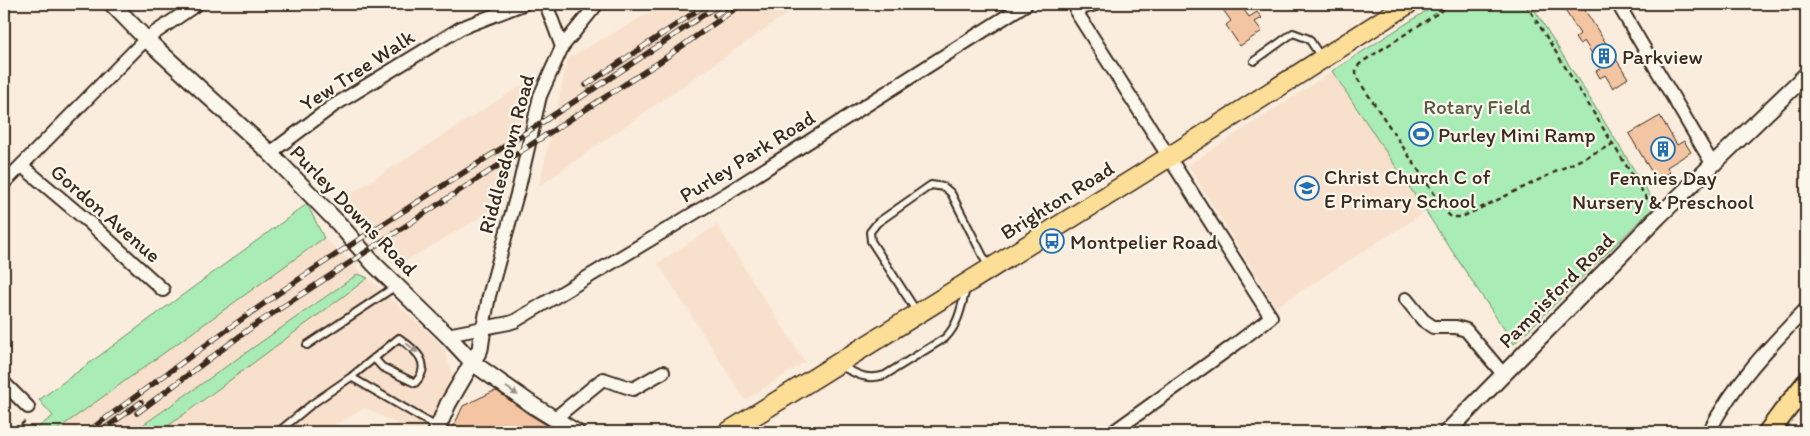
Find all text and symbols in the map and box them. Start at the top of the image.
street label: Yew Tree Walk [295,24,419,116]
building icon: Parkview [1591,43,1617,69]
place label: Parkview [1622,44,1703,69]
street label: Riddlesdown Road [473,72,539,236]
park label: Rotary Field [1423,94,1531,119]
street label: Purley Park Road [675,104,820,208]
sports icon: Purley Mini Ramp [1408,121,1434,147]
place label: Purley Mini Ramp [1438,122,1596,147]
building icon: Fennies Day Nursery & Preschool [1650,136,1676,162]
street label: Purley Downs Road [285,139,423,281]
street label: Brighton Road [996,155,1119,245]
street label: Gordon Avenue [46,158,166,268]
place label: Christ Church C of E Primary School [1324,164,1490,213]
place label: Fennies Day Nursery & Preschool [1572,165,1754,214]
school or university icon: Christ Church C of E Primary School [1294,175,1320,201]
street label: Pampisford Road [1493,227,1619,353]
bus stop icon: Montpelier Road [1039,228,1065,254]
place label: Montpelier Road [1070,229,1218,254]
one-way arrow [405,343,418,354]
one-way arrow [506,386,519,396]

